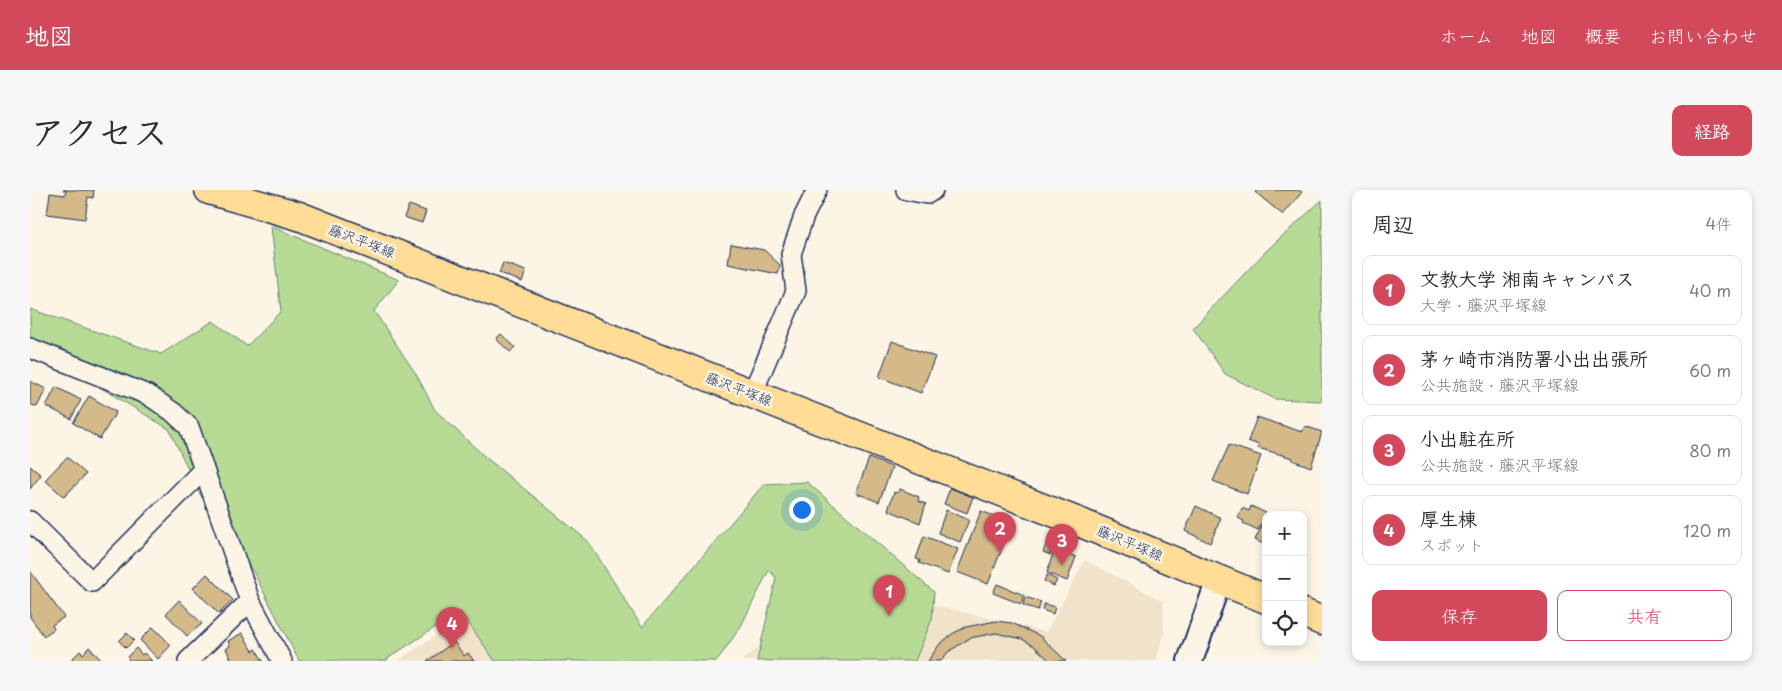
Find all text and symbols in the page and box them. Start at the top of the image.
text: 地図 [25,17,73,53]
text: ホーム [1440,22,1493,49]
text: 地図 [1521,22,1557,49]
text: 概要 [1585,22,1621,49]
text: お問い合わせ [1649,22,1757,49]
text: アクセス [30,104,168,157]
button: 経路 [1672,105,1752,156]
text: 周辺 [1372,207,1414,239]
text: 4件 [1705,211,1732,235]
street label: 藤沢平塚線 [326,218,399,263]
text: 文教大学 湘南キャンパス [1420,264,1634,292]
text: 1 [1385,278,1393,302]
text: 40 m [1689,278,1731,302]
text: 大学 · 藤沢平塚線 [1420,292,1547,316]
text: 茅ヶ崎市消防署小出出張所 [1420,344,1648,372]
text: 2 [1383,358,1395,382]
text: 60 m [1689,358,1731,382]
street label: 藤沢平塚線 [703,366,776,411]
text: 公共施設 · 藤沢平塚線 [1420,372,1579,396]
text: 小出駐在所 [1420,424,1515,452]
text: 3 [1384,438,1394,462]
text: 80 m [1689,438,1731,462]
text: 公共施設 · 藤沢平塚線 [1420,452,1579,476]
your location [789,497,815,523]
text: 厚生棟 [1420,504,1477,532]
map controls [1262,511,1307,646]
button: + [1262,511,1307,556]
pin: 2 [984,512,1016,553]
text: 4 [1384,518,1394,542]
text: 120 m [1684,518,1731,542]
street label: 藤沢平塚線 [1094,519,1167,566]
pin: 3 [1046,524,1078,565]
text: スポット [1420,532,1484,556]
button: − [1262,556,1307,601]
pin: 1 [873,575,905,616]
button: 保存 [1372,590,1547,641]
button: 共有 [1557,590,1732,641]
button: locate [1262,601,1307,646]
pin: 4 [436,607,468,648]

